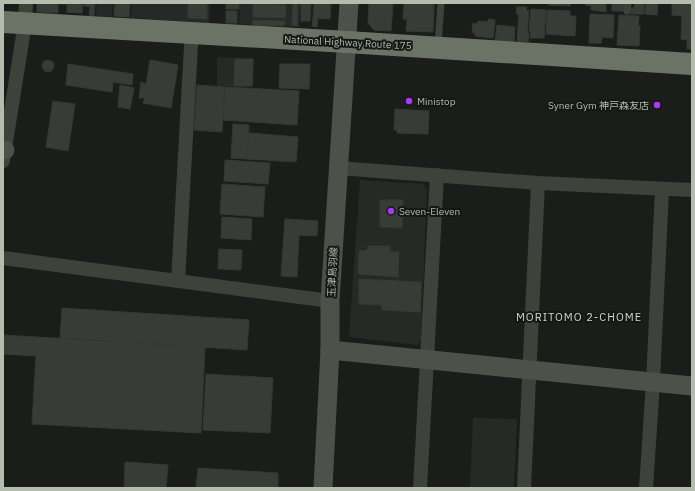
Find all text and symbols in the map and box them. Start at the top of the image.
street label: National Highway Route 175 [284,33,412,52]
place label: Ministop [417,95,456,108]
marker: Ministop [404,96,414,106]
place label: Syner Gym 神戸森友店 [548,99,649,112]
marker: Syner Gym 神戸森友店 [652,100,662,110]
place label: Seven-Eleven [399,205,460,218]
marker: Seven-Eleven [386,206,396,216]
street label: 玉津鳥羽線 [325,247,340,297]
district label: MORITOMO 2-CHOME [516,310,642,324]

